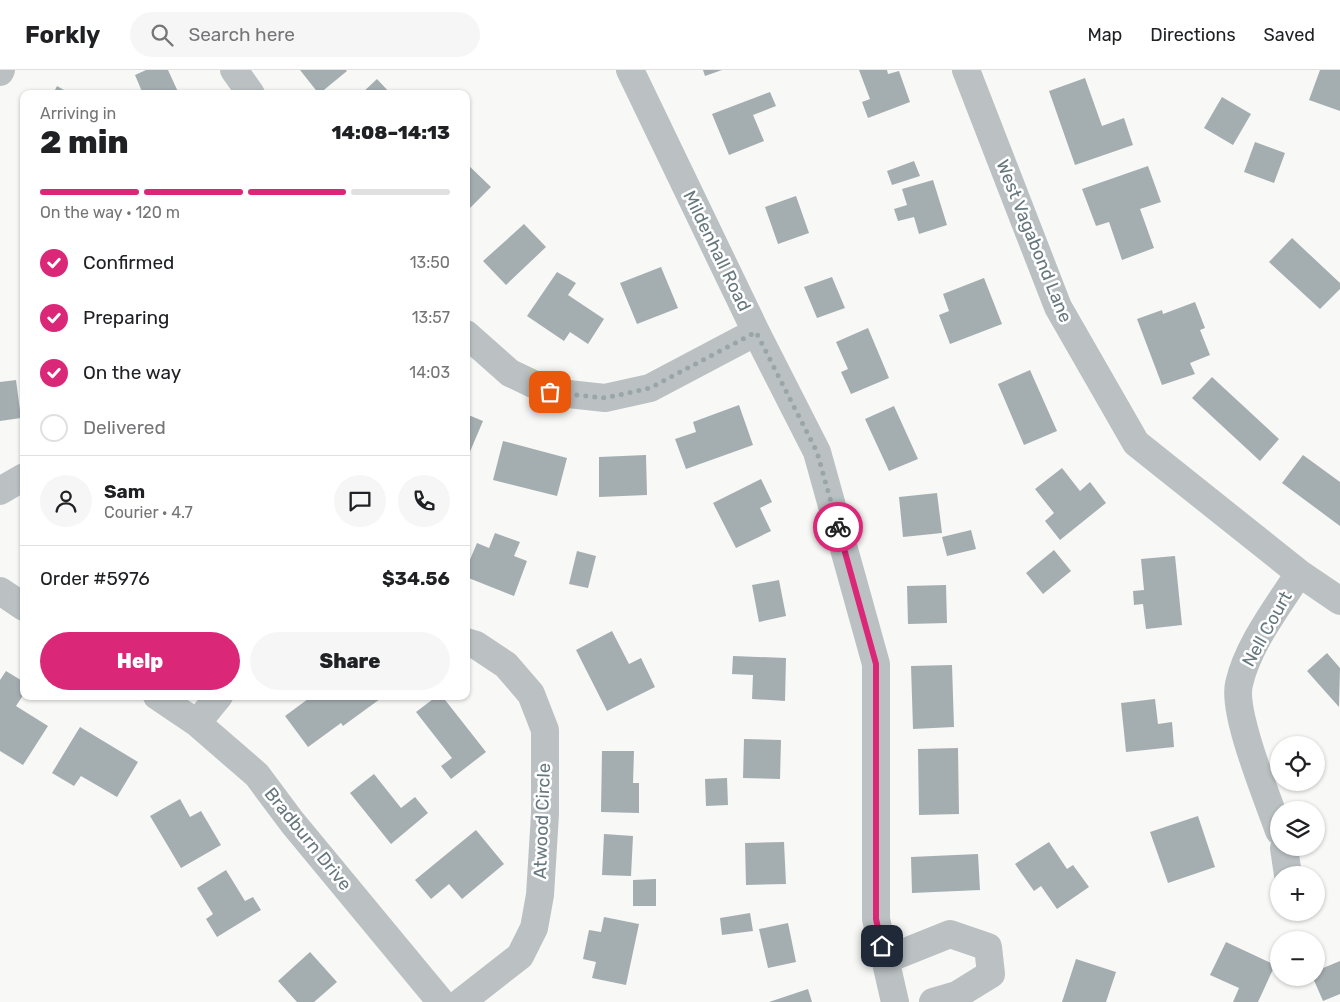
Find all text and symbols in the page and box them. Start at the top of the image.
search box [130,12,480,57]
text: Forkly [25,21,100,49]
icon: search [148,21,176,49]
text: Search here [188,23,295,46]
text: Map [1087,24,1122,46]
text: Directions [1150,24,1236,46]
text: Saved [1264,24,1315,46]
text: Arriving in [40,104,116,123]
text: 14:08–14:13 [332,121,450,144]
text: 2 min [40,123,129,161]
street label: West Vagabond Lane [991,156,1077,326]
street label: Mildenhall Road [678,187,756,315]
text: On the way · 120 m [40,203,180,222]
icon: check [40,249,68,277]
text: Confirmed [83,251,174,274]
text: 13:50 [410,253,450,272]
icon: check [40,304,68,332]
text: Preparing [83,306,169,329]
text: 13:57 [412,308,450,327]
icon: check [40,359,68,387]
text: On the way [83,361,181,384]
text: 14:03 [409,363,450,382]
pin [529,371,571,413]
icon: bag [536,378,564,406]
text: Delivered [83,416,166,439]
button: person [40,475,92,527]
button: chat [334,475,386,527]
button: phone [398,475,450,527]
text: Sam [104,480,145,503]
courier [813,502,863,552]
text: Courier · 4.7 [104,503,193,522]
icon: bike [824,513,852,541]
text: Order #5976 [40,567,150,590]
text: $34.56 [382,567,450,590]
street label: Nell Court [1237,587,1297,671]
button: Help [40,632,240,690]
button: Share [250,632,450,690]
map controls [1270,736,1325,986]
button: locate [1270,736,1325,791]
street label: Atwood Circle [529,763,555,879]
street label: Bradburn Drive [260,783,356,895]
button: layers [1270,801,1325,856]
button: + [1270,866,1325,921]
pin [861,925,903,967]
button: − [1270,931,1325,986]
icon: home [868,932,896,960]

